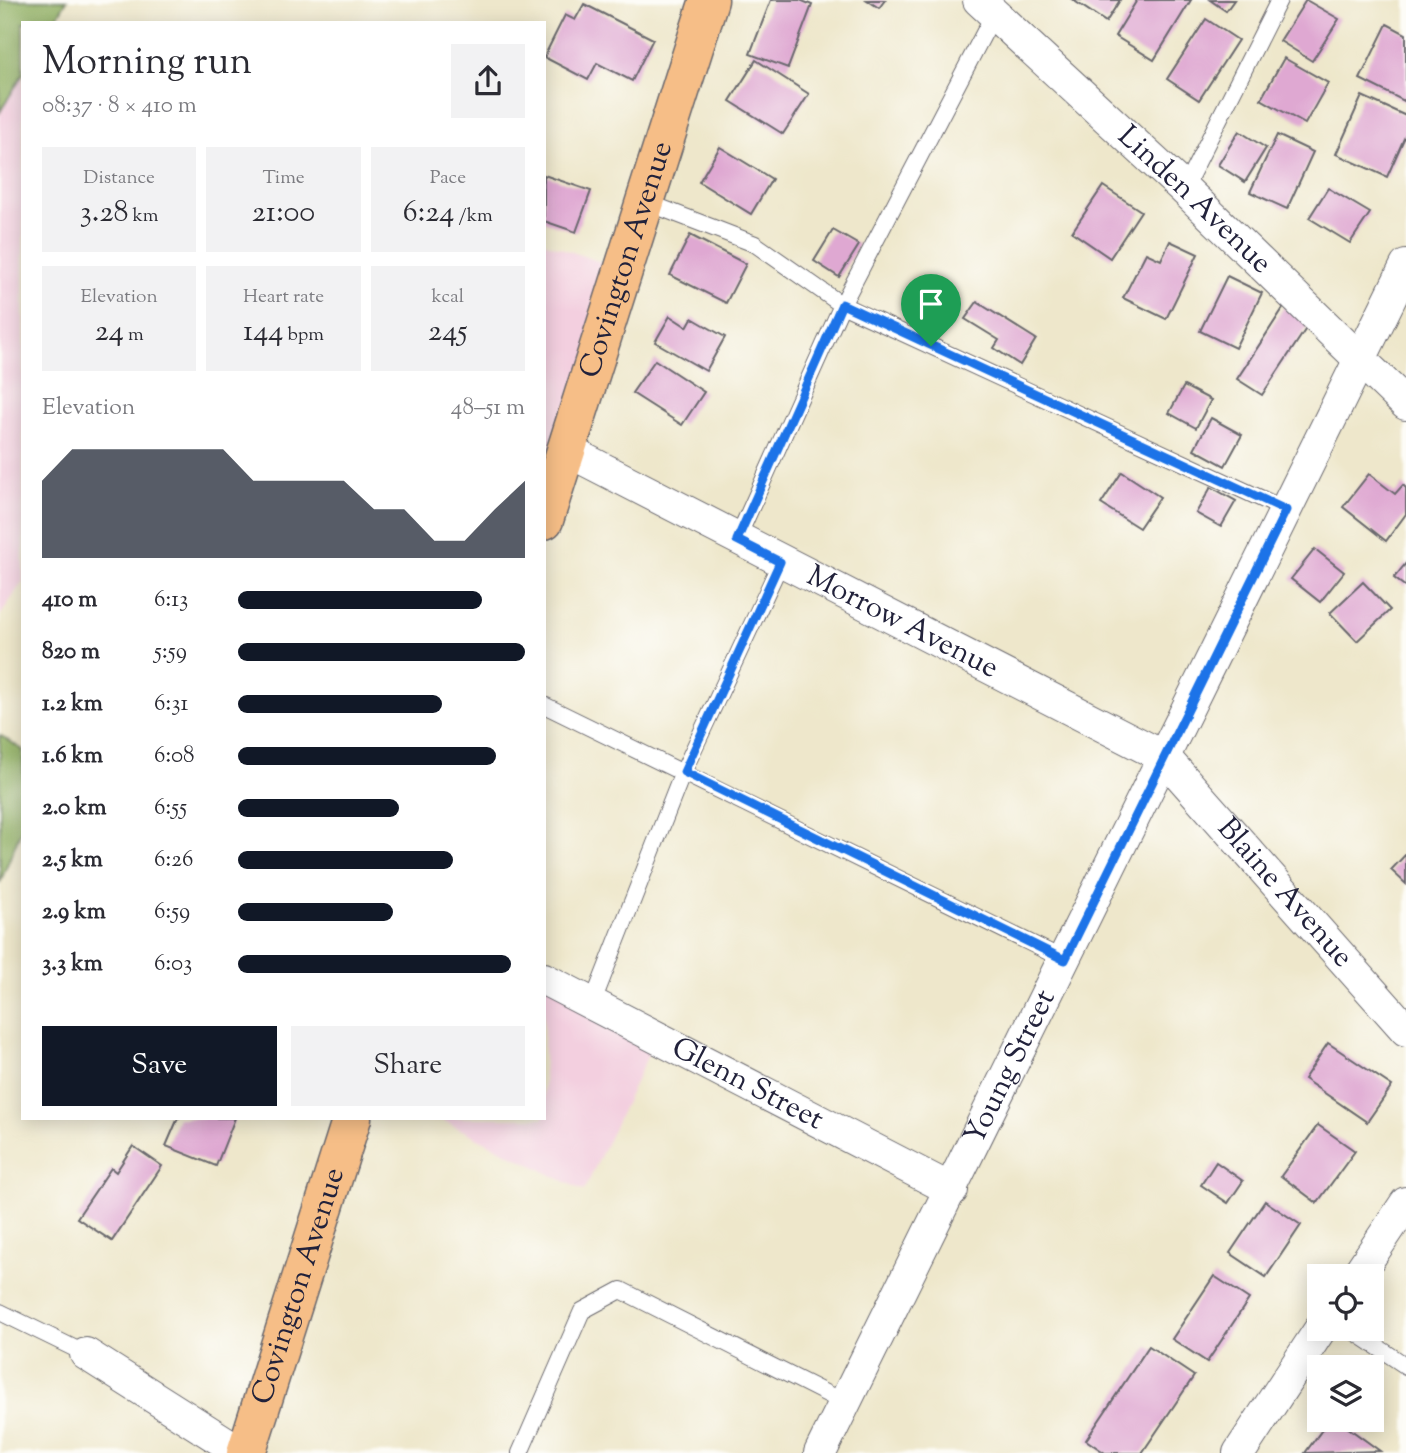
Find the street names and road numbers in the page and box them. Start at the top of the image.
street label: Linden Avenue [1107,116,1281,284]
street label: Covington Avenue [569,136,684,384]
street label: Morrow Avenue [799,555,1006,690]
street label: Blaine Avenue [1206,809,1363,977]
street label: Young Street [954,983,1067,1152]
street label: Glenn Street [664,1027,831,1141]
street label: Covington Avenue [241,1162,356,1410]

